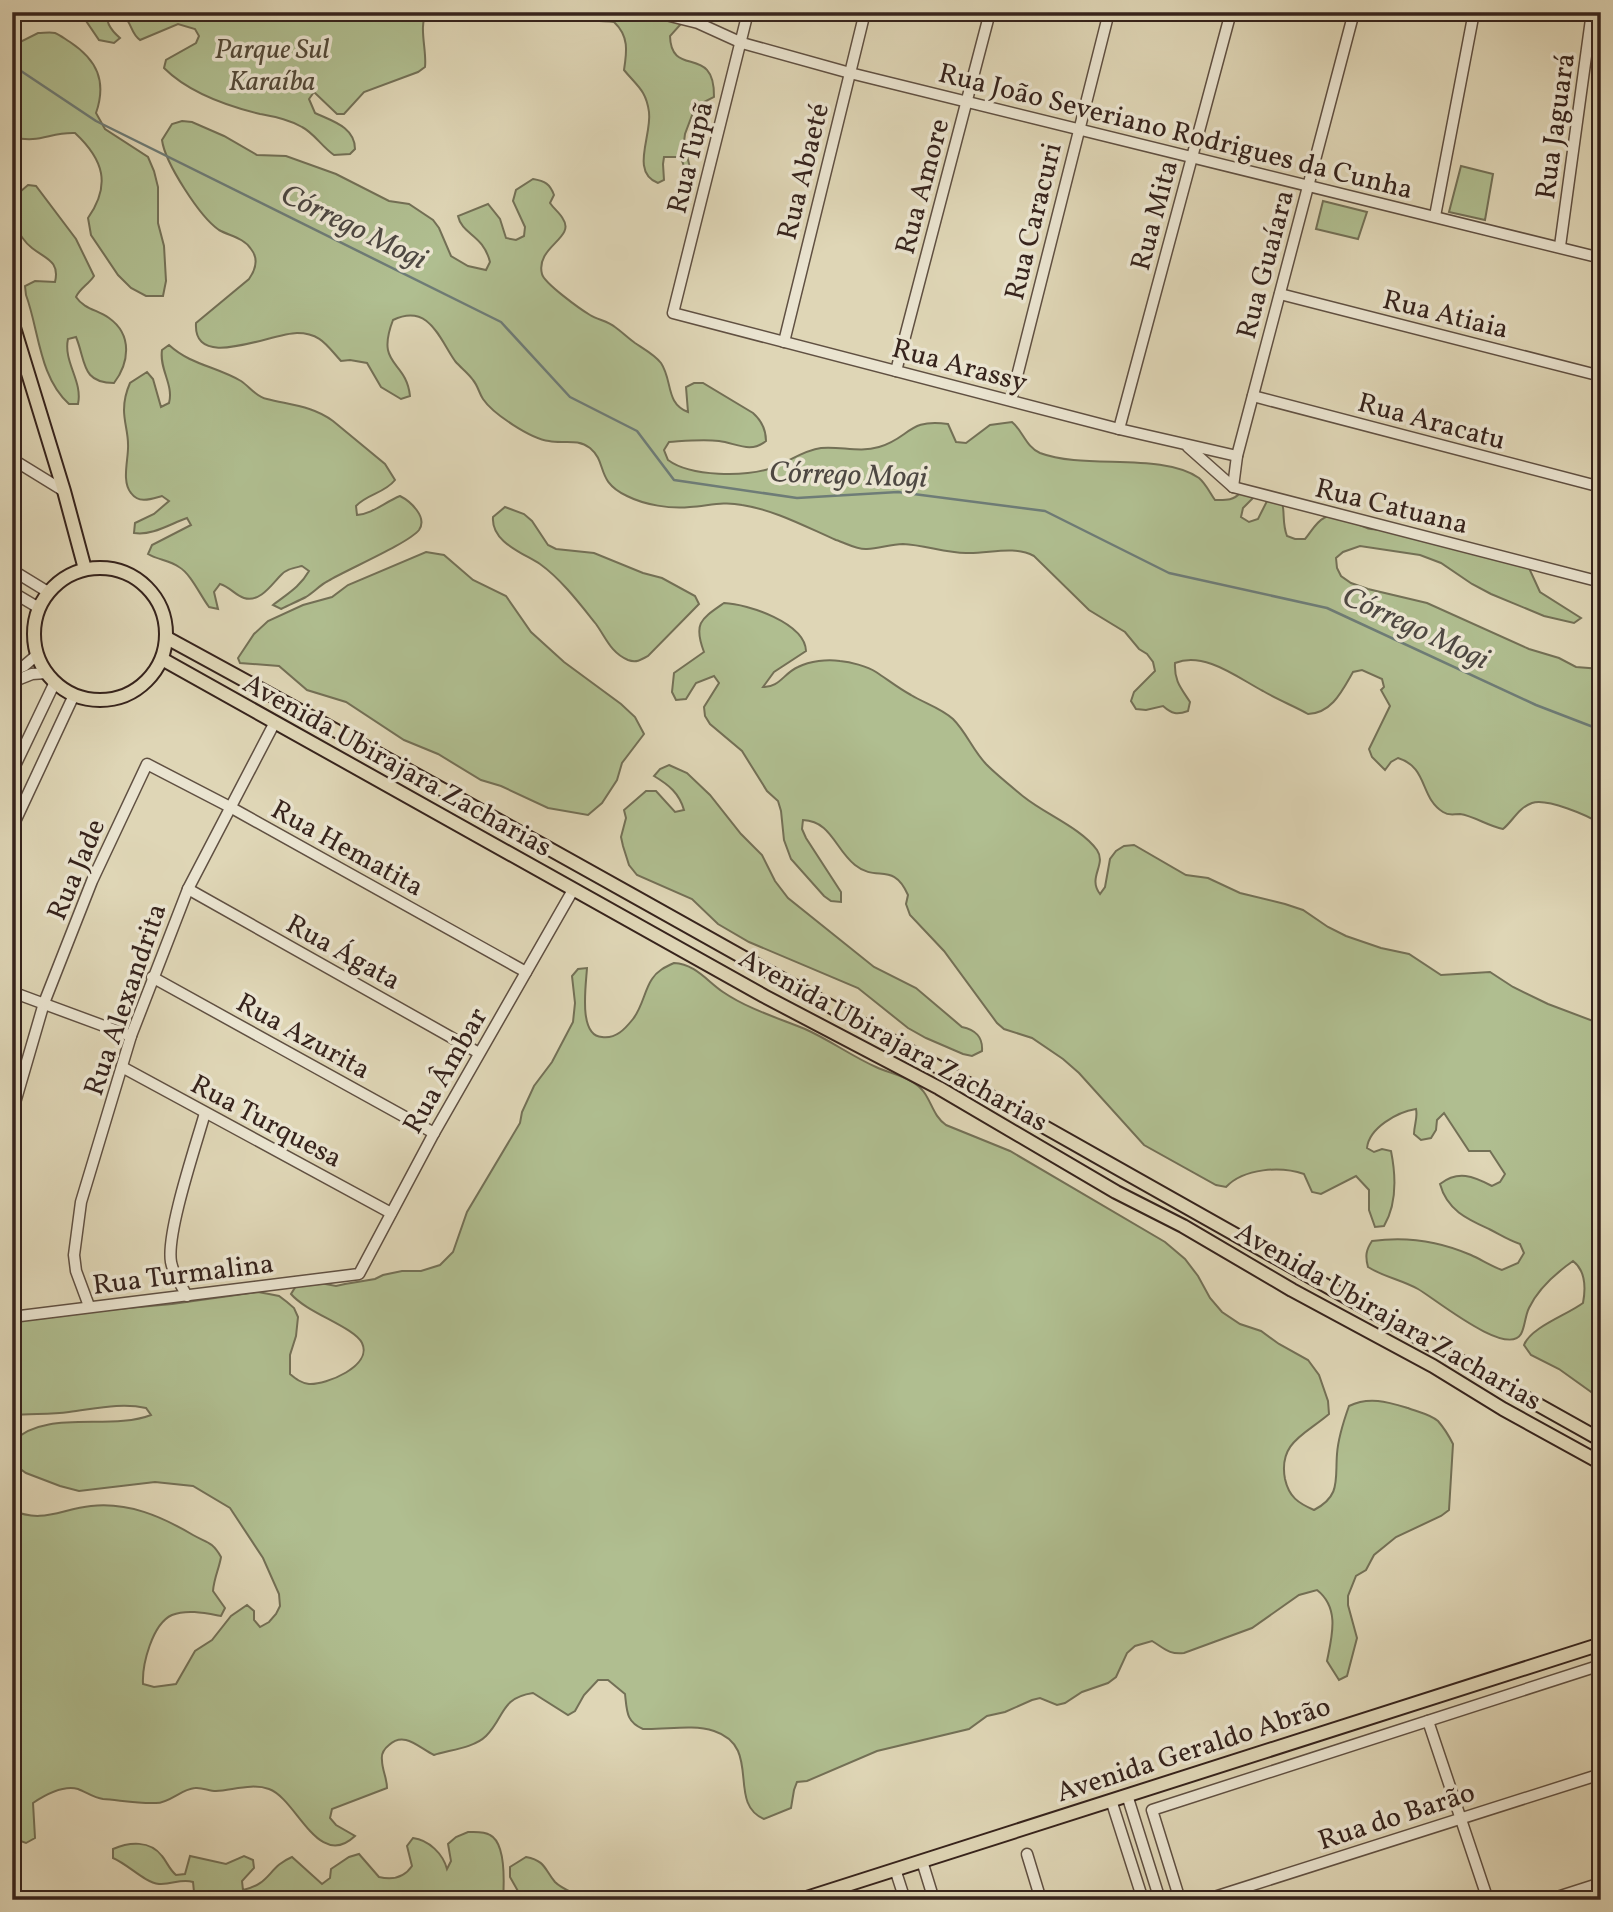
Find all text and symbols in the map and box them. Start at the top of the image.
park label: Parque Sul Karaíba [214,31,330,102]
street label: Rua Jaguará [1527,51,1586,202]
street label: Rua João Severiano Rodrigues da Cunha [934,55,1417,210]
street label: Rua Tupã [659,97,724,218]
street label: Rua Abaeté [769,99,840,244]
street label: Rua Amore [887,115,960,259]
street label: Rua Caracuri [996,139,1073,304]
street label: Rua Mita [1122,156,1189,275]
water label: Córrego Mogi [273,174,434,282]
street label: Rua Guaíara [1228,186,1305,343]
street label: Rua Atiaia [1378,281,1512,350]
street label: Rua Arassy [887,330,1031,403]
street label: Rua Aracatu [1353,384,1510,461]
water label: Córrego Mogi [768,452,928,500]
street label: Rua Catuana [1311,470,1472,545]
water label: Córrego Mogi [1335,576,1496,681]
street label: Avenida Ubirajara Zacharias [235,665,558,868]
street label: Rua Hematita [263,791,430,907]
street label: Rua Jade [39,813,116,927]
street label: Rua Alexandrita [75,899,177,1101]
street label: Rua Ágata [278,906,407,1001]
street label: Avenida Ubirajara Zacharias [731,940,1054,1143]
street label: Rua Azurita [229,984,377,1090]
street label: Rua Âmbar [394,1001,498,1142]
street label: Rua Turquesa [183,1066,348,1178]
street label: Avenida Ubirajara Zacharias [1227,1213,1548,1421]
street label: Rua Turmalina [90,1245,276,1306]
street label: Avenida Geraldo Abrão [1052,1688,1336,1813]
street label: Rua do Barão [1313,1774,1480,1861]

